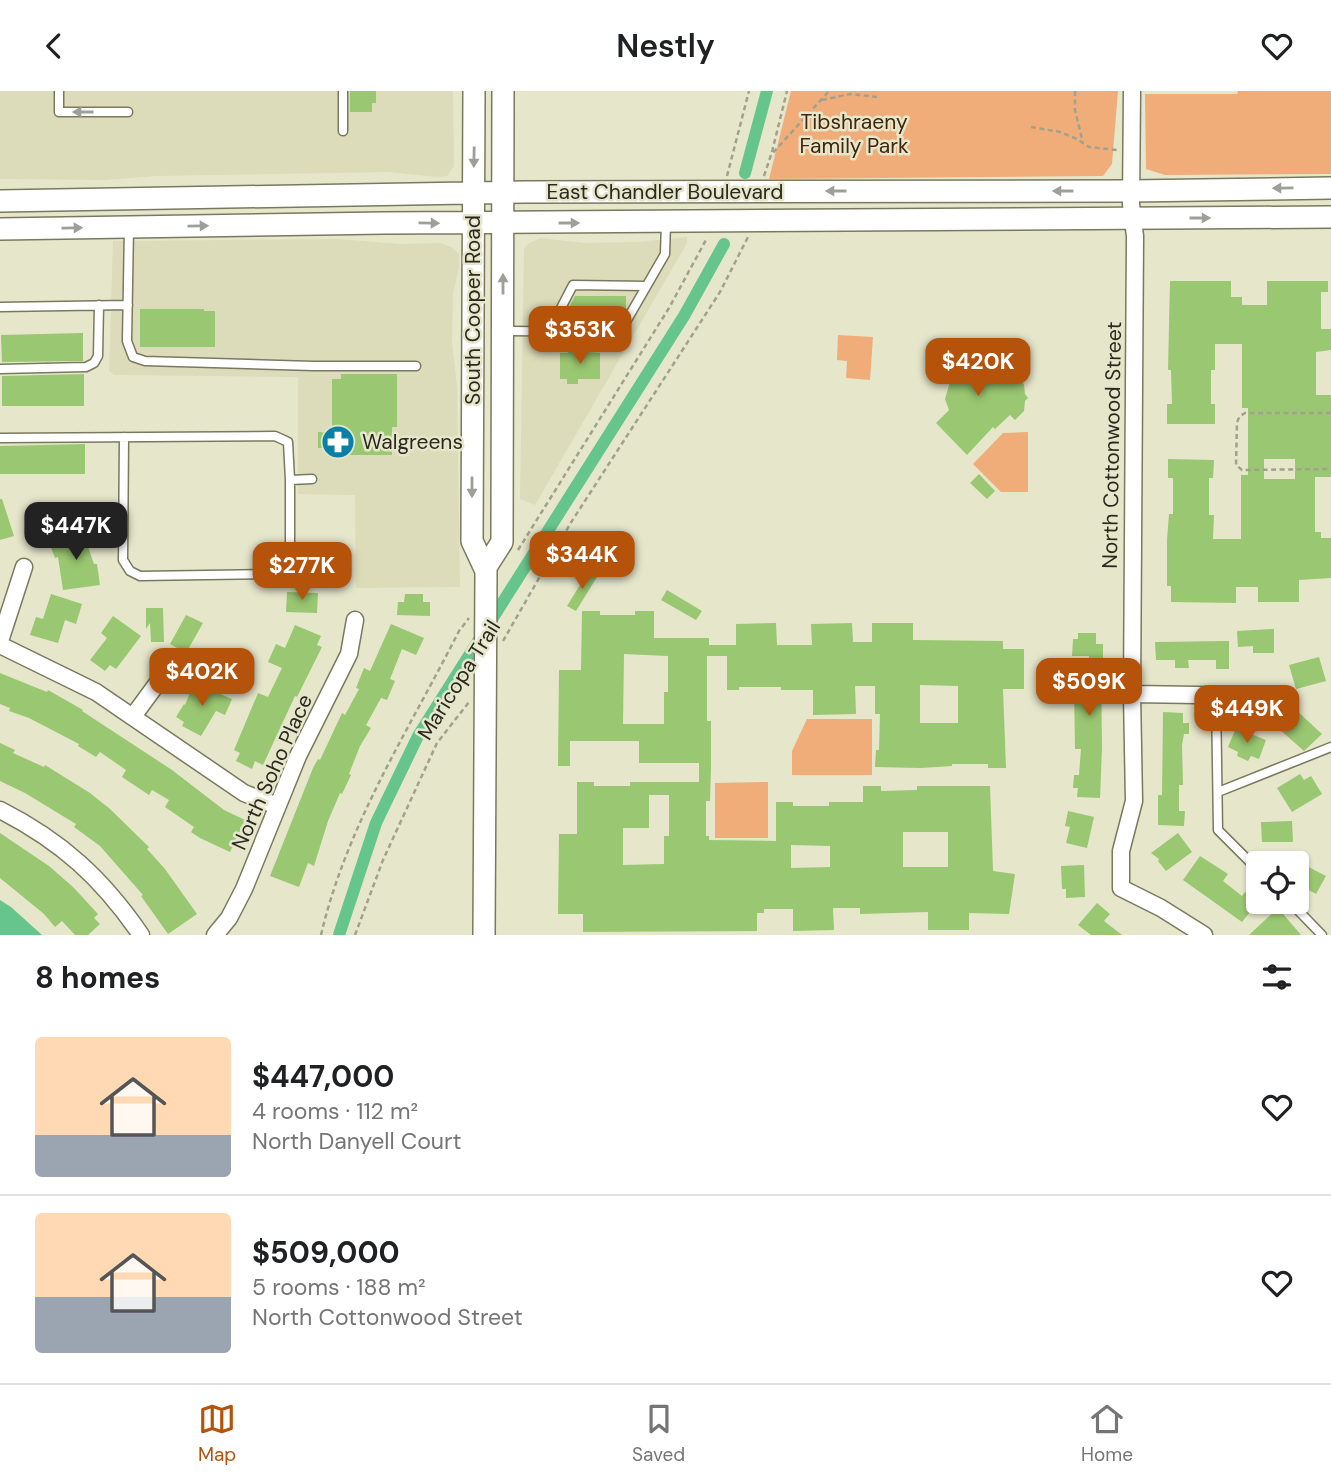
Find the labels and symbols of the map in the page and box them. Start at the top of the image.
one-way arrow [71,106,93,118]
park label: Tibshraeny Family Park [799,108,909,160]
one-way arrow [468,146,479,168]
street label: East Chandler Boulevard [547,178,783,206]
one-way arrow [1272,183,1294,194]
one-way arrow [824,185,846,197]
one-way arrow [1052,185,1074,197]
one-way arrow [1190,212,1212,224]
street label: South Cooper Road [459,215,487,405]
one-way arrow [418,217,440,229]
one-way arrow [559,217,581,229]
one-way arrow [187,220,209,232]
one-way arrow [61,222,83,234]
one-way arrow [497,273,509,295]
pin: $353K [531,307,629,366]
street label: North Cottonwood Street [1096,321,1128,569]
pin: $420K [929,338,1027,398]
pharmacy icon: Walgreens [319,423,357,461]
place label: Walgreens [362,428,463,456]
one-way arrow [466,476,478,498]
pin: $447K [27,503,125,562]
pin: $344K [533,531,631,591]
pin: $277K [253,543,351,602]
street label: Maricopa Trail [411,615,507,745]
pin: $402K [153,649,251,708]
pin: $509K [1040,659,1138,718]
pin: $449K [1198,685,1296,745]
street label: North Soho Place [225,690,319,854]

